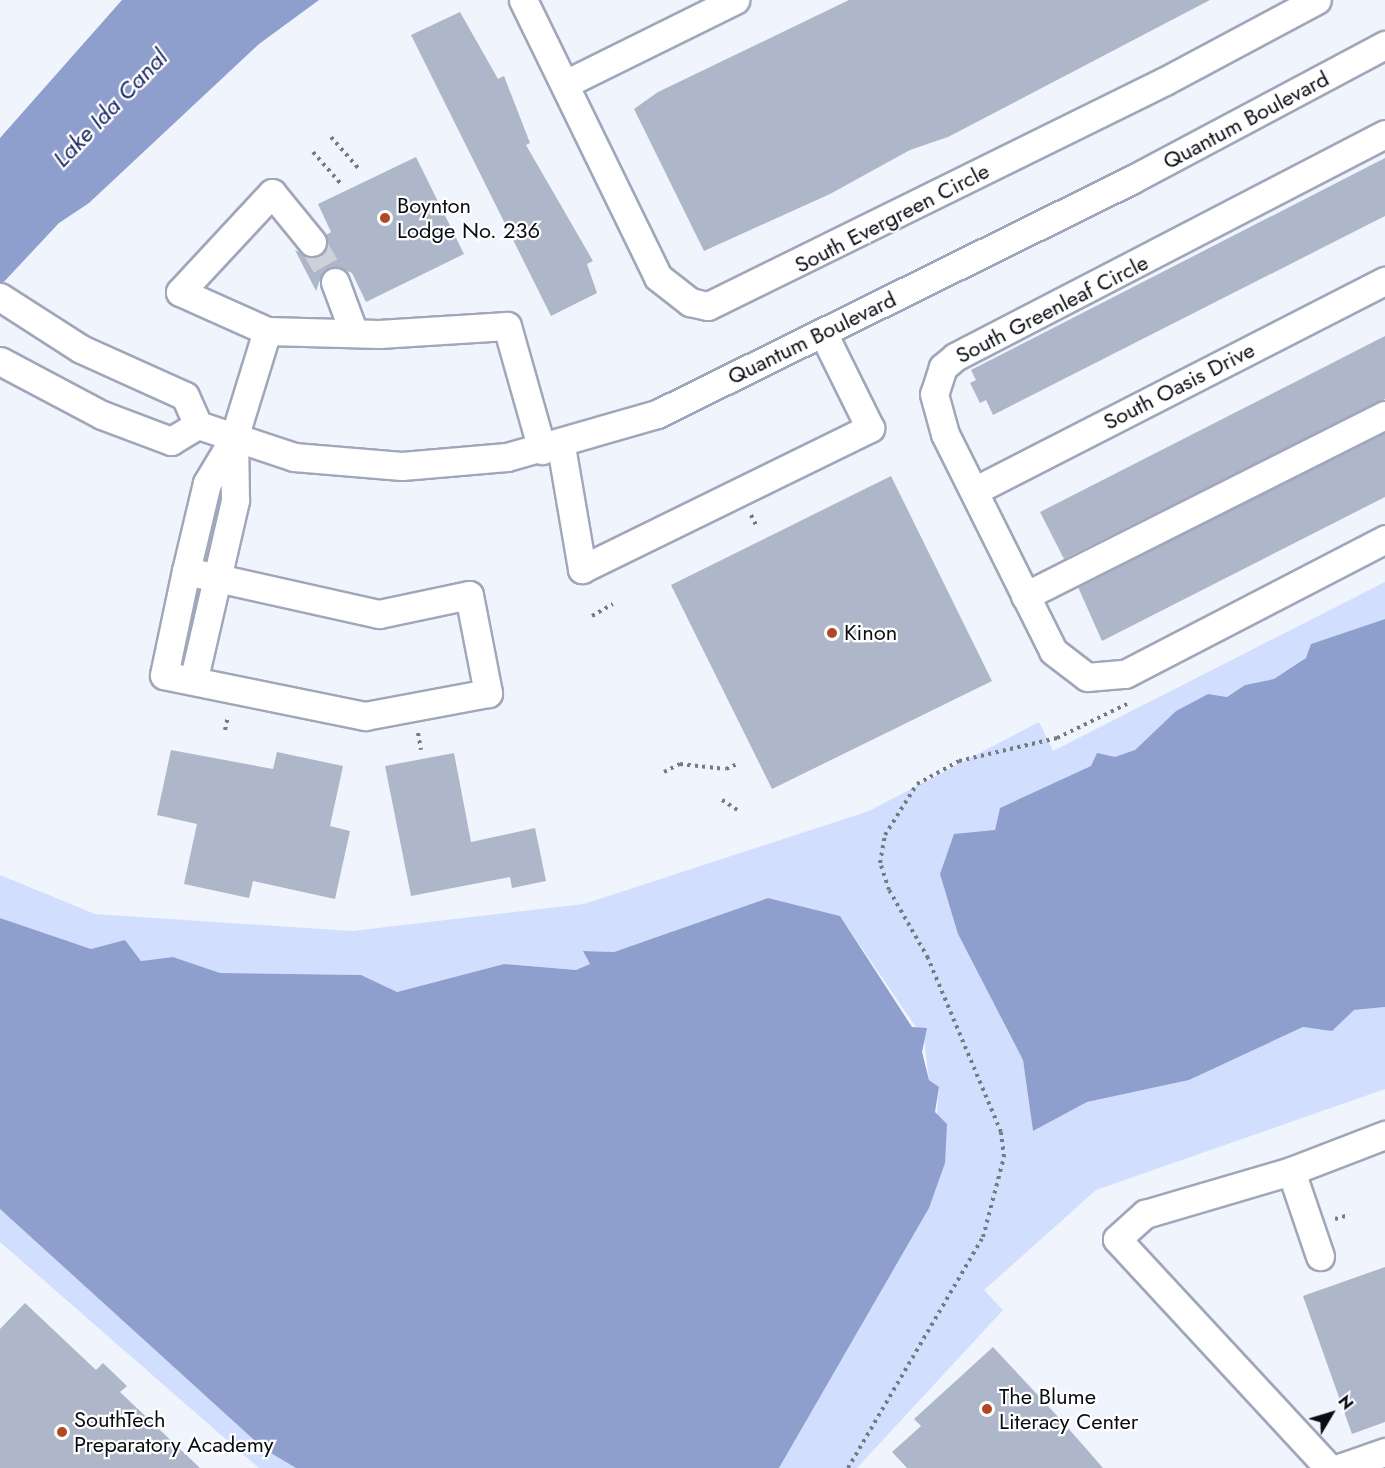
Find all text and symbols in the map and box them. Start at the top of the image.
water label: Lake Ida Canal [47,43,173,173]
street label: Quantum Boulevard [1159,65,1333,175]
street label: South Evergreen Circle [790,158,994,278]
place label: Boynton Lodge No. 236 [397,192,540,243]
marker: Boynton Lodge No. 236 [378,211,392,225]
street label: South Greenleaf Circle [951,249,1153,369]
street label: Quantum Boulevard [724,286,900,390]
street label: South Oasis Drive [1099,337,1259,435]
place label: Kinon [844,620,897,646]
marker: Kinon [825,626,839,640]
place label: The Blume Literacy Center [999,1383,1138,1434]
north arrow [1301,1384,1361,1444]
text: N [1333,1391,1359,1415]
marker: The Blume Literacy Center [980,1402,994,1416]
place label: SouthTech Preparatory Academy [74,1406,273,1458]
marker: SouthTech Preparatory Academy [55,1425,69,1439]

